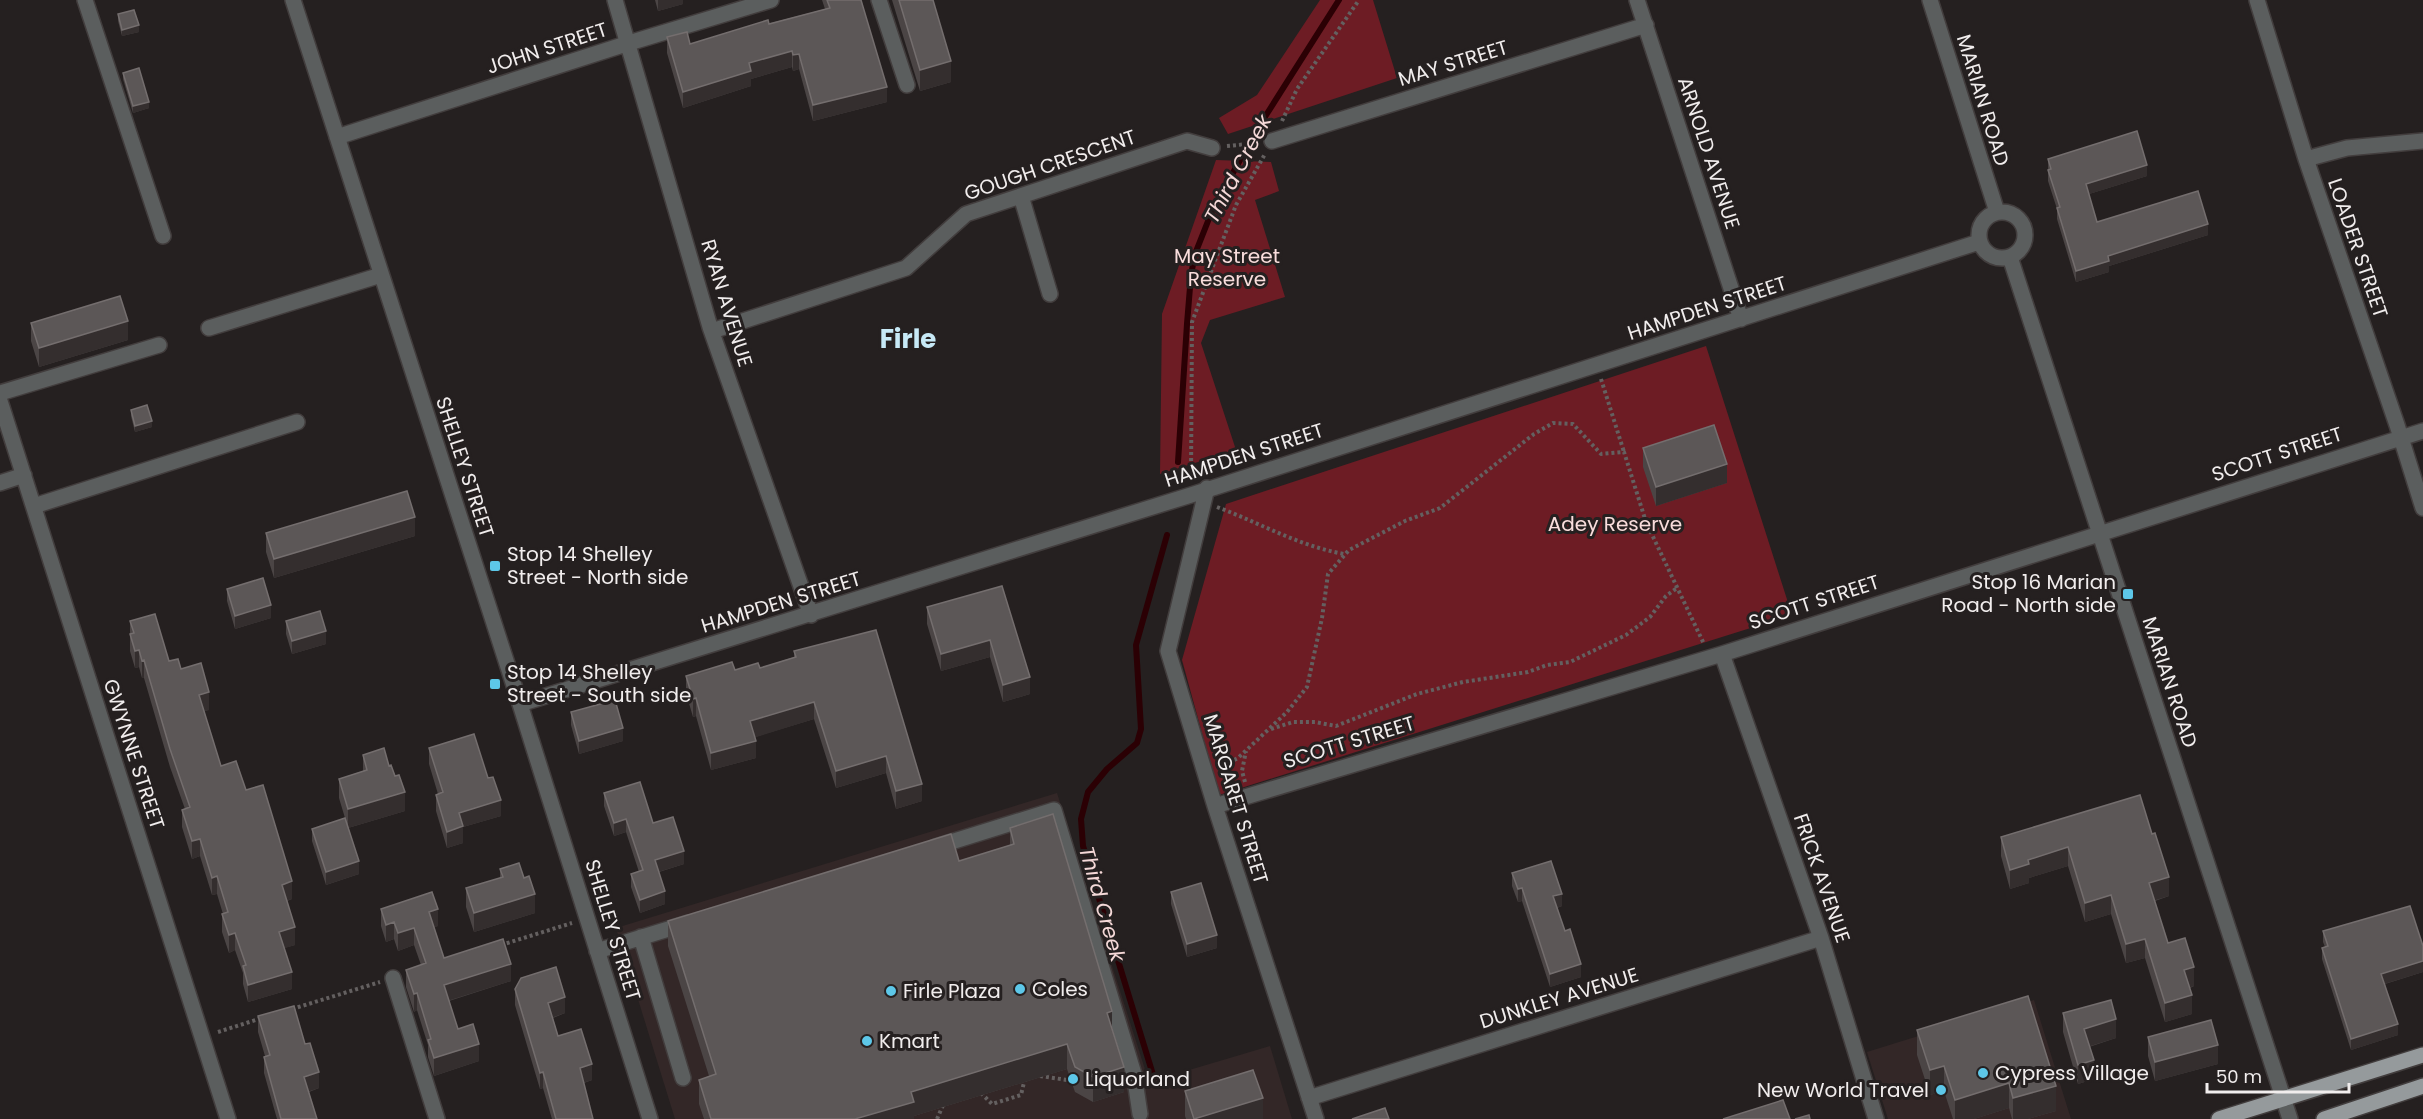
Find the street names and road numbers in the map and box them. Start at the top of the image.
street label: JOHN STREET [483,15,611,81]
street label: MARIAN ROAD [1950,31,2016,169]
street label: MAY STREET [1395,33,1512,93]
street label: ARNOLD AVENUE [1671,73,1747,233]
street label: GOUGH CRESCENT [960,122,1140,207]
street label: LOADER STREET [2321,175,2395,322]
street label: RYAN AVENUE [694,236,760,370]
street label: HAMPDEN STREET [1624,269,1790,347]
street label: SHELLEY STREET [429,393,501,541]
street label: HAMPDEN STREET [1161,416,1327,494]
street label: SCOTT STREET [2208,420,2346,488]
street label: HAMPDEN STREET [698,564,865,640]
street label: SCOTT STREET [1745,568,1883,636]
street label: MARIAN ROAD [2136,613,2204,751]
street label: GWYNNE STREET [96,675,172,833]
street label: SCOTT STREET [1280,709,1418,775]
street label: MARGARET STREET [1197,710,1275,888]
street label: FRICK AVENUE [1787,810,1857,946]
street label: SHELLEY STREET [578,856,648,1004]
street label: DUNKLEY AVENUE [1476,961,1642,1035]

